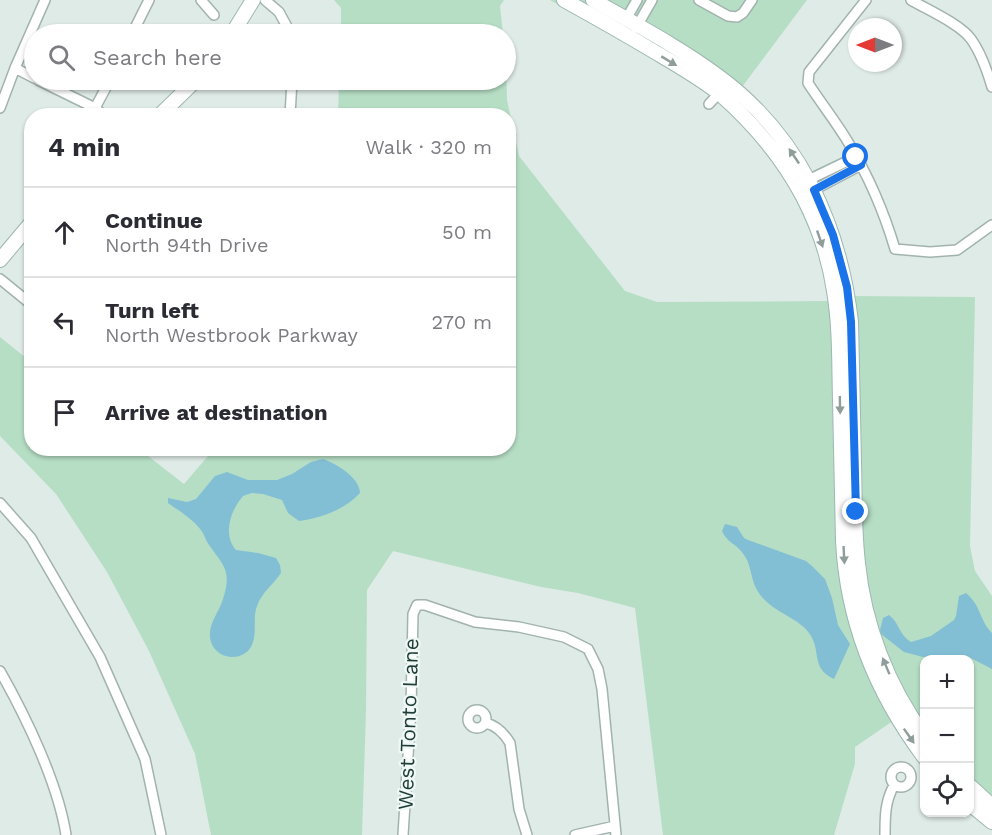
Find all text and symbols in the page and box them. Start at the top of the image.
north arrow [848,18,902,72]
search box [24,24,516,90]
icon: search [45,41,78,74]
text: Search here [93,45,222,70]
one-way arrow [661,55,677,66]
text: 4 min [48,132,120,162]
text: Walk · 320 m [365,135,492,159]
route start [842,143,868,169]
one-way arrow [788,148,800,164]
text: Continue [105,208,203,233]
icon: ahead [48,216,81,249]
text: 50 m [442,220,492,244]
one-way arrow [816,230,826,248]
text: North 94th Drive [105,233,269,257]
text: Turn left [105,298,199,323]
icon: left [48,306,81,339]
text: 270 m [432,310,492,334]
text: North Westbrook Parkway [105,323,358,347]
icon: arrive [48,396,81,429]
one-way arrow [835,396,845,415]
text: Arrive at destination [105,400,328,425]
route end [842,498,868,524]
one-way arrow [840,545,849,564]
street label: West Tonto Lane [393,638,423,810]
map controls [920,655,974,817]
button: + [920,655,974,709]
one-way arrow [881,657,891,675]
button: − [920,709,974,763]
one-way arrow [903,728,914,744]
button: locate [920,763,974,817]

